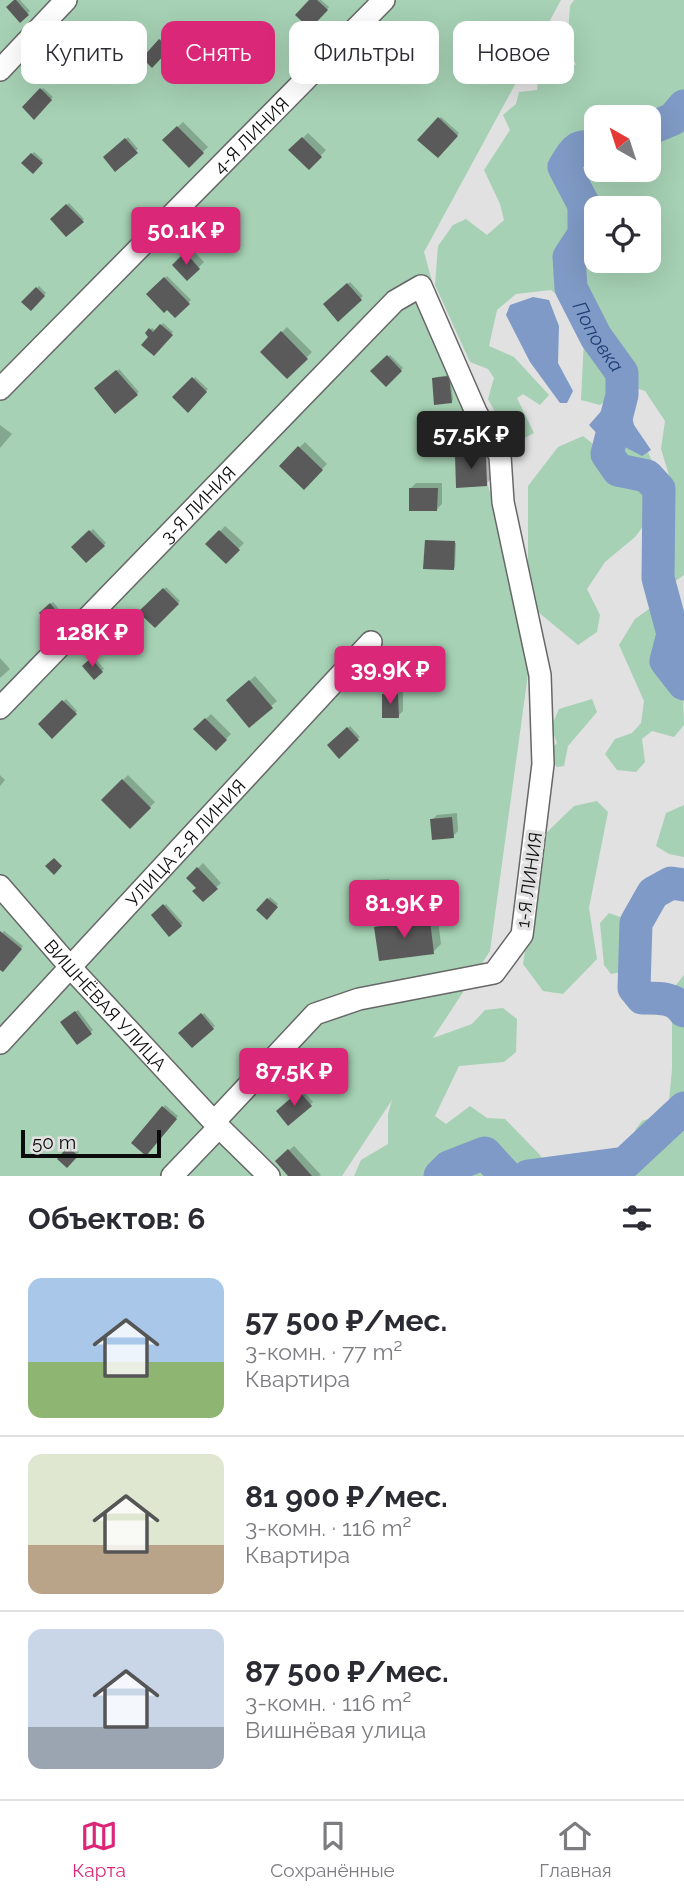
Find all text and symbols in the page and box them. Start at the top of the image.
chip: Купить [21,21,147,84]
chip: Снять [161,21,275,84]
chip: Фильтры [289,21,439,84]
chip: Новое [453,21,574,84]
street label: 4-Я ЛИНИЯ [209,92,293,177]
north arrow [584,105,662,182]
map controls [584,105,661,273]
button: locate [584,196,661,273]
pin: 50.1K ₽ [121,208,251,267]
text: 50.1K ₽ [147,216,225,243]
water label: Поповка [569,297,628,376]
pin: 57.5K ₽ [406,412,536,471]
text: 57.5K ₽ [433,420,509,447]
street label: 3-Я ЛИНИЯ [156,462,240,547]
pin: 128K ₽ [35,610,149,669]
text: 128K ₽ [56,618,128,645]
pin: 39.9K ₽ [325,646,455,706]
text: 39.9K ₽ [350,655,430,682]
street label: УЛИЦА 2-Я ЛИНИЯ [121,775,249,911]
street label: 1-Я ЛИНИЯ [512,831,546,929]
pin: 81.9K ₽ [339,880,469,940]
text: 81.9K ₽ [365,889,443,916]
street label: ВИШНЁВАЯ УЛИЦА [40,935,171,1075]
pin: 87.5K ₽ [229,1048,359,1108]
text: 87.5K ₽ [255,1057,333,1084]
scale bar [21,1127,161,1159]
text: 50 m [32,1131,76,1153]
icon: filters [618,1199,656,1237]
text: Объектов: 6 [28,1201,205,1236]
text: 57 500 ₽/мес. [245,1303,447,1338]
icon: home [84,1306,168,1390]
text: 3-комн. · 77 m² [245,1338,403,1365]
text: Квартира [245,1365,350,1392]
text: 81 900 ₽/мес. [245,1479,448,1514]
icon: home [84,1482,168,1566]
text: 3-комн. · 116 m² [245,1514,411,1541]
text: Квартира [245,1541,350,1568]
text: 87 500 ₽/мес. [245,1654,449,1689]
icon: home [84,1657,168,1741]
text: 3-комн. · 116 m² [245,1689,411,1716]
text: Вишнёвая улица [245,1716,426,1743]
tab: Карта [72,1817,126,1881]
tab: Сохранённые [270,1817,395,1881]
tab: Главная [539,1817,612,1881]

